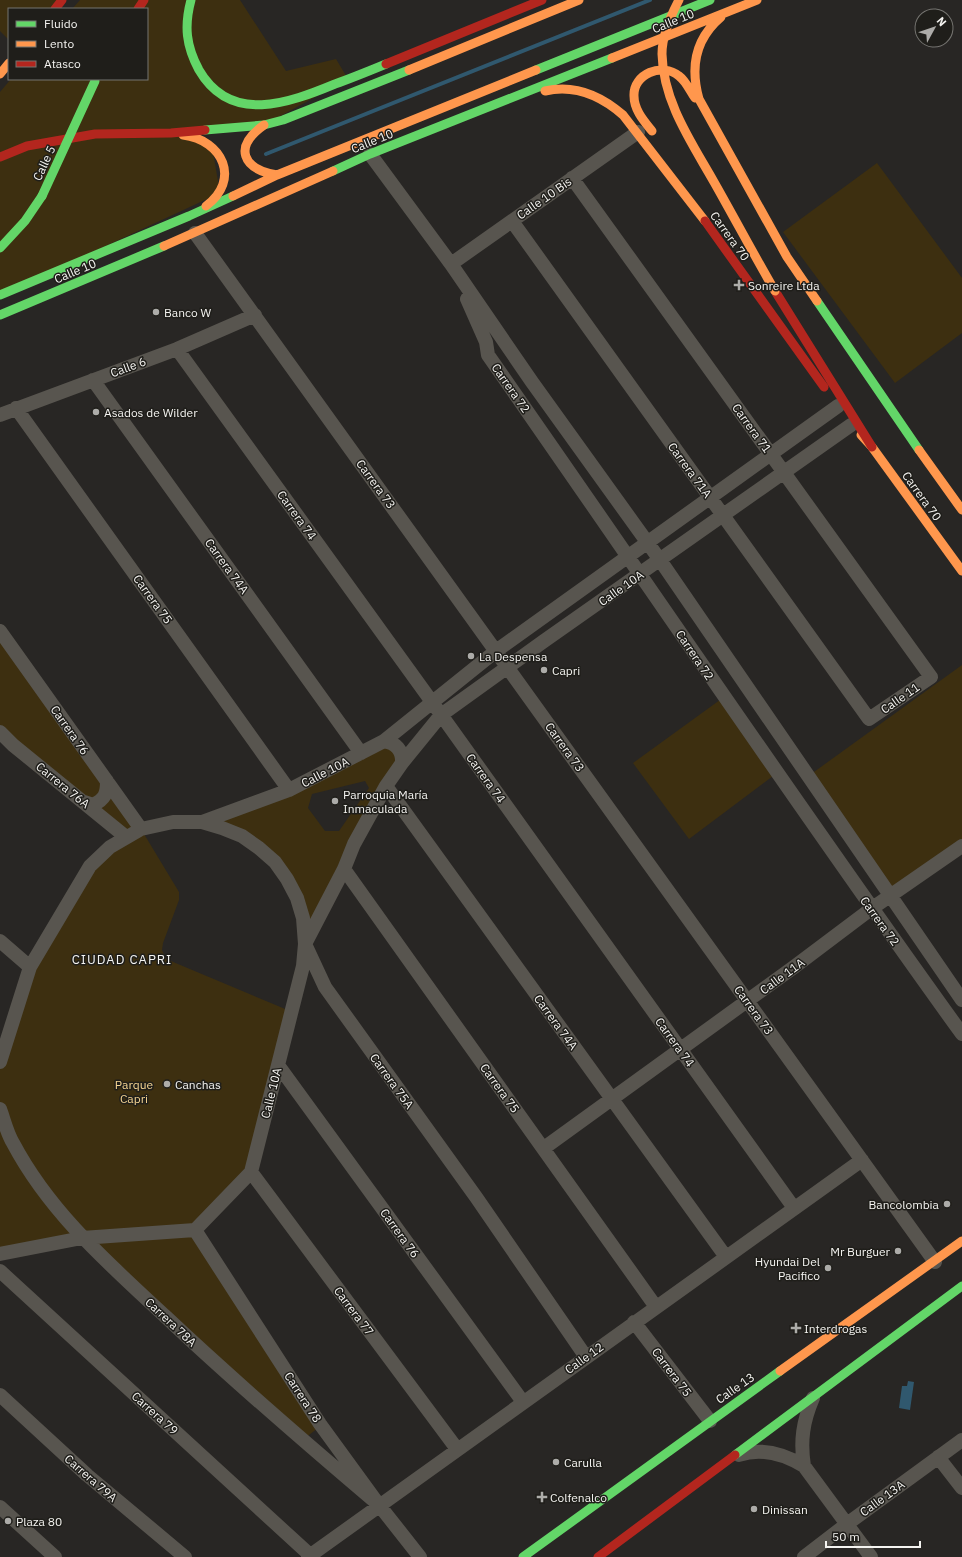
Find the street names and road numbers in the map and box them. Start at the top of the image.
street label: Calle 10 [650,6,696,36]
street label: Calle 10 [349,126,395,156]
street label: Calle 5 [29,143,59,183]
street label: Calle 10 Bis [514,174,574,222]
street label: Carrera 70 [707,208,753,264]
street label: Calle 10 [52,255,98,287]
street label: Calle 6 [108,354,148,380]
street label: Carrera 72 [488,360,534,416]
street label: Carrera 71 [729,400,775,456]
street label: Carrera 71A [665,439,715,501]
street label: Carrera 73 [353,456,399,512]
street label: Carrera 70 [899,468,945,524]
street label: Carrera 74 [274,487,320,543]
street label: Carrera 74A [202,535,252,597]
street label: Calle 10A [595,567,647,609]
street label: Carrera 75 [130,571,176,627]
street label: Carrera 72 [673,627,717,683]
street label: Calle 11 [878,679,922,717]
street label: Carrera 76 [47,702,93,758]
street label: Carrera 73 [542,719,588,775]
street label: Carrera 74 [463,750,509,806]
street label: Calle 10A [298,753,352,790]
street label: Carrera 76A [33,759,93,811]
street label: Carrera 72 [857,893,903,949]
street label: Calle 11A [757,955,808,997]
street label: Carrera 73 [731,982,777,1038]
street label: Carrera 74A [531,991,581,1053]
street label: Carrera 74 [652,1014,698,1070]
street label: Carrera 75A [367,1050,417,1112]
street label: Carrera 75 [477,1060,523,1116]
street label: Calle 10A [257,1066,285,1120]
street label: Carrera 76 [377,1205,423,1261]
street label: Carrera 77 [331,1284,377,1338]
street label: Carrera 78A [142,1294,200,1350]
street label: Calle 12 [562,1339,606,1377]
street label: Carrera 75 [649,1345,695,1399]
street label: Carrera 78 [281,1369,325,1425]
street label: Calle 13 [713,1369,757,1407]
street label: Carrera 79 [129,1388,181,1438]
street label: Carrera 79A [62,1451,121,1505]
street label: Calle 13A [857,1477,908,1519]

